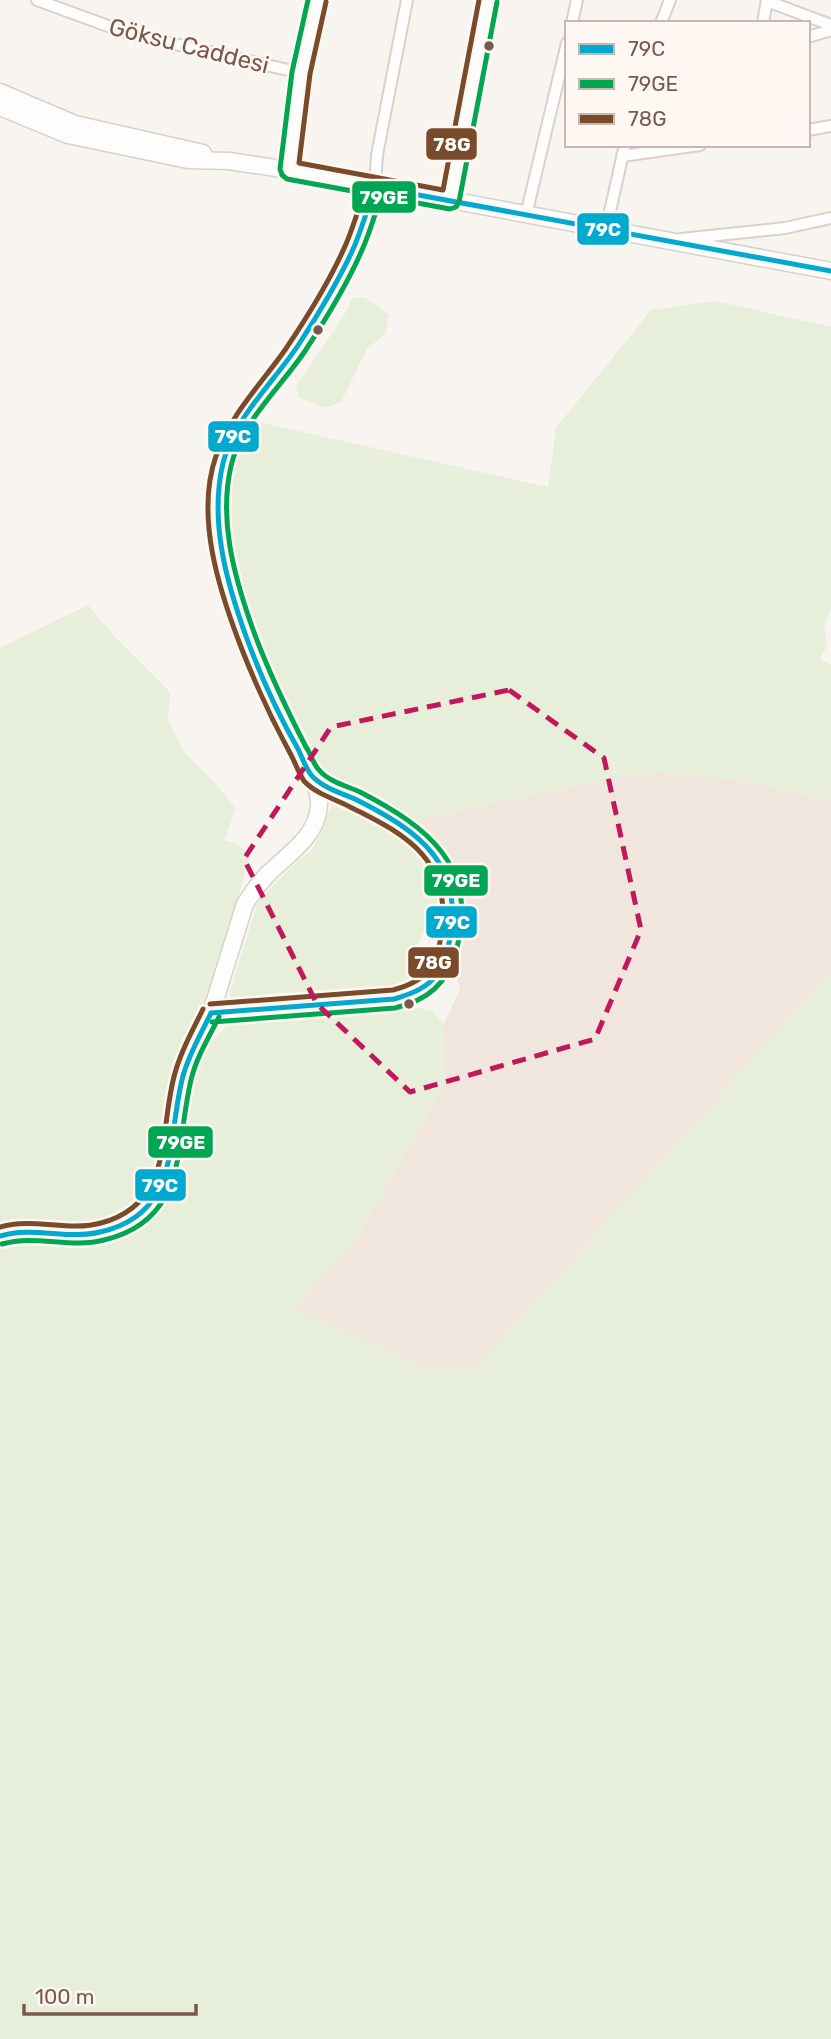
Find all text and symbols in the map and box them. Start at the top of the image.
street label: Göksu Caddesi [106,13,272,79]
legend [565,21,810,147]
text: 79C [628,36,665,61]
unlabelled marker [482,39,496,53]
text: 79GE [628,71,678,96]
text: 78G [628,106,666,131]
line badge: 78G [425,127,478,161]
text: 78G [433,133,471,156]
line badge: 79GE [351,180,417,214]
text: 79GE [360,186,408,209]
line badge: 79C [576,212,630,246]
text: 79C [585,218,621,241]
unlabelled marker [311,323,325,337]
line badge: 79C [207,420,260,453]
text: 79C [215,425,251,448]
line badge: 79GE [423,864,489,897]
text: 79GE [432,869,480,892]
line badge: 79C [425,905,478,939]
text: 79C [434,911,470,934]
line badge: 78G [407,946,460,979]
text: 78G [414,951,452,974]
unlabelled marker [402,997,416,1011]
line badge: 79GE [147,1125,214,1159]
text: 79GE [157,1131,205,1154]
line badge: 79C [134,1168,187,1202]
text: 79C [142,1174,178,1197]
scale bar [24,1972,196,2016]
text: 100 m [35,1984,94,2009]

